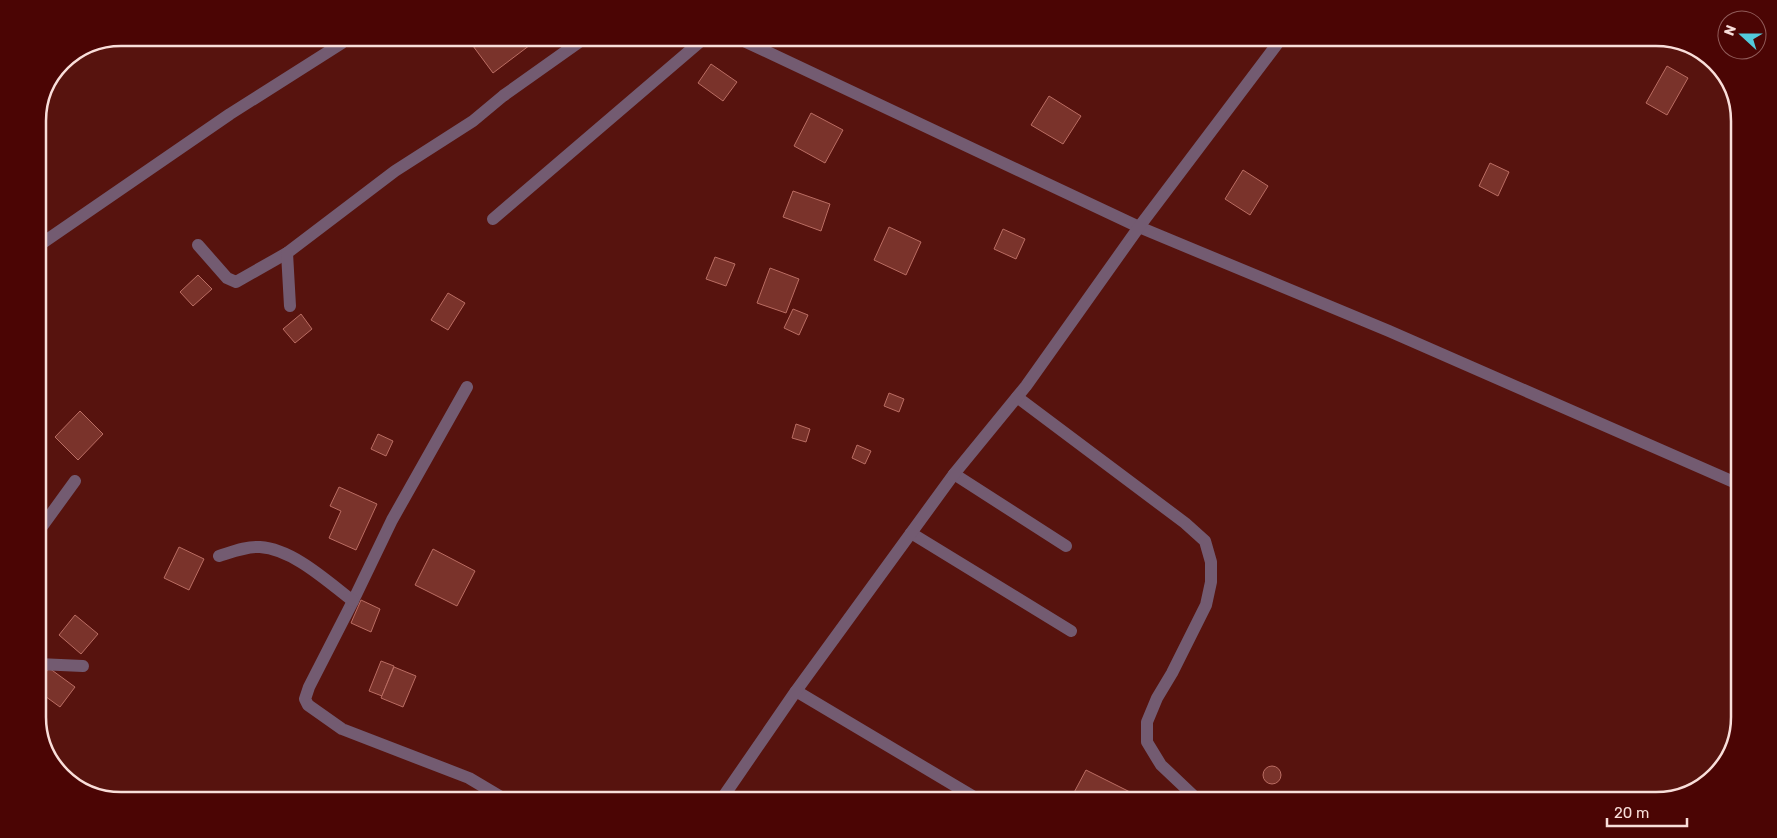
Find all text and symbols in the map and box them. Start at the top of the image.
north arrow [1717,10,1767,60]
text: N [1721,23,1740,38]
scale bar [1607,796,1687,828]
text: 20 m [1614,804,1649,822]

